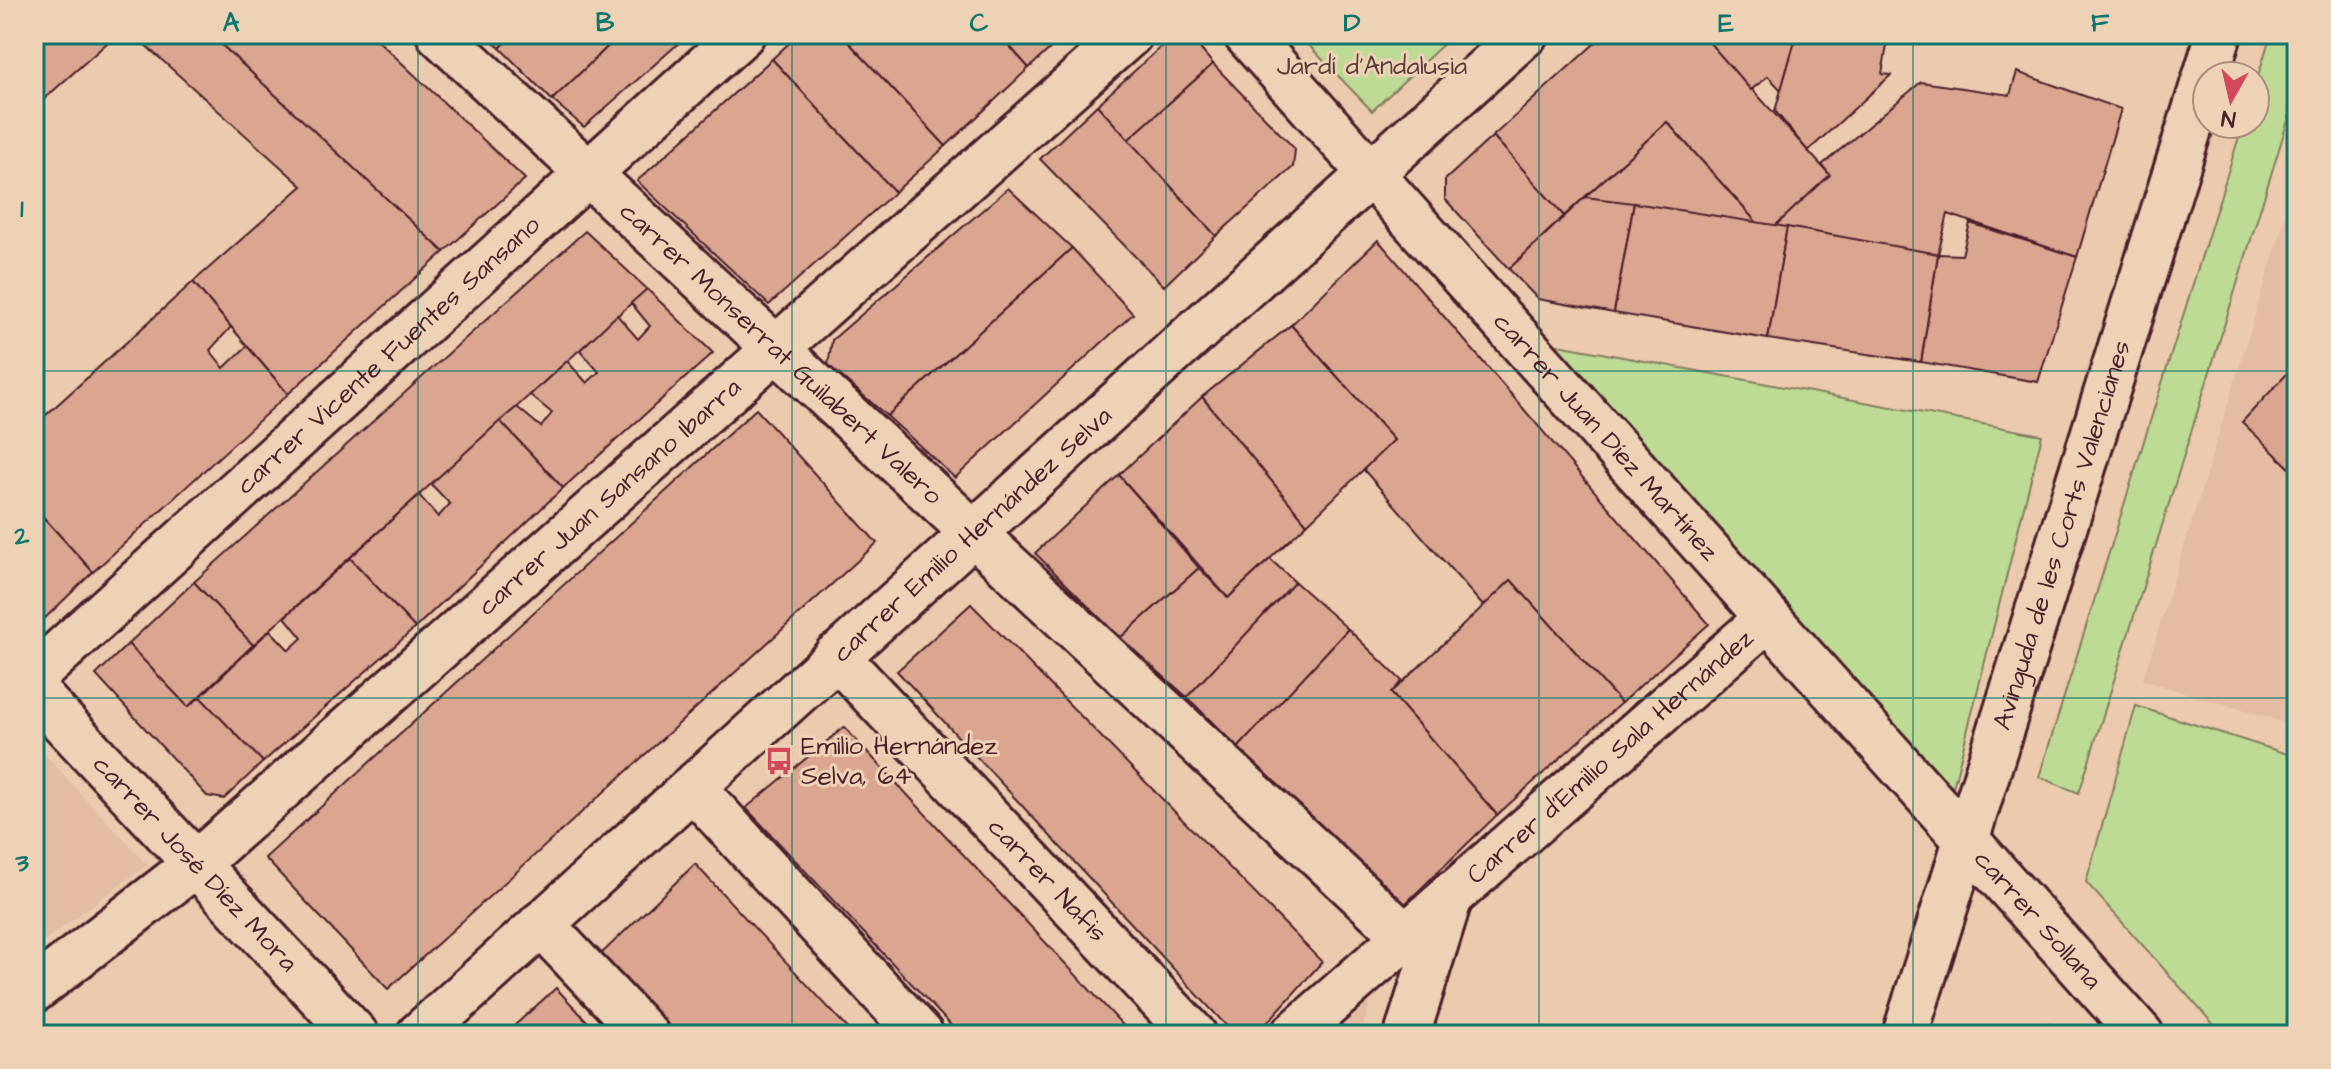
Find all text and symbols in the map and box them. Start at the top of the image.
text: A [223,5,240,41]
text: B [596,5,615,41]
text: C [970,5,989,41]
text: D [1344,5,1361,41]
text: E [1718,5,1734,41]
text: F [2091,5,2110,41]
park label: Jardí d'Andalusia [1277,48,1467,84]
north arrow [2191,60,2271,140]
text: N [2219,102,2237,135]
text: 1 [20,191,24,227]
street label: carrer Monserrat Guilabert Valero [612,194,951,513]
street label: carrer Vicente Fuentes Sansano [228,207,548,502]
street label: carrer Juan Díez Martínez [1485,304,1727,569]
street label: Avinguda de les Corts Valencianes [1984,336,2140,734]
street label: carrer Juan Sansano Ibarra [469,370,749,624]
street label: carrer Emilio Hernández Selva [824,398,1120,670]
text: 2 [14,518,30,554]
street label: Carrer d'Emilio Sala Hernández [1459,621,1761,892]
place label: Emilio Hernández Selva, 64 [801,728,997,794]
bus stop icon: Emilio Hernández Selva, 64 [764,746,794,776]
street label: carrer José Díez Mora [85,747,306,980]
street label: carrer Nafis [980,810,1115,950]
street label: carrer Sollana [1966,842,2110,997]
text: 3 [14,845,29,881]

